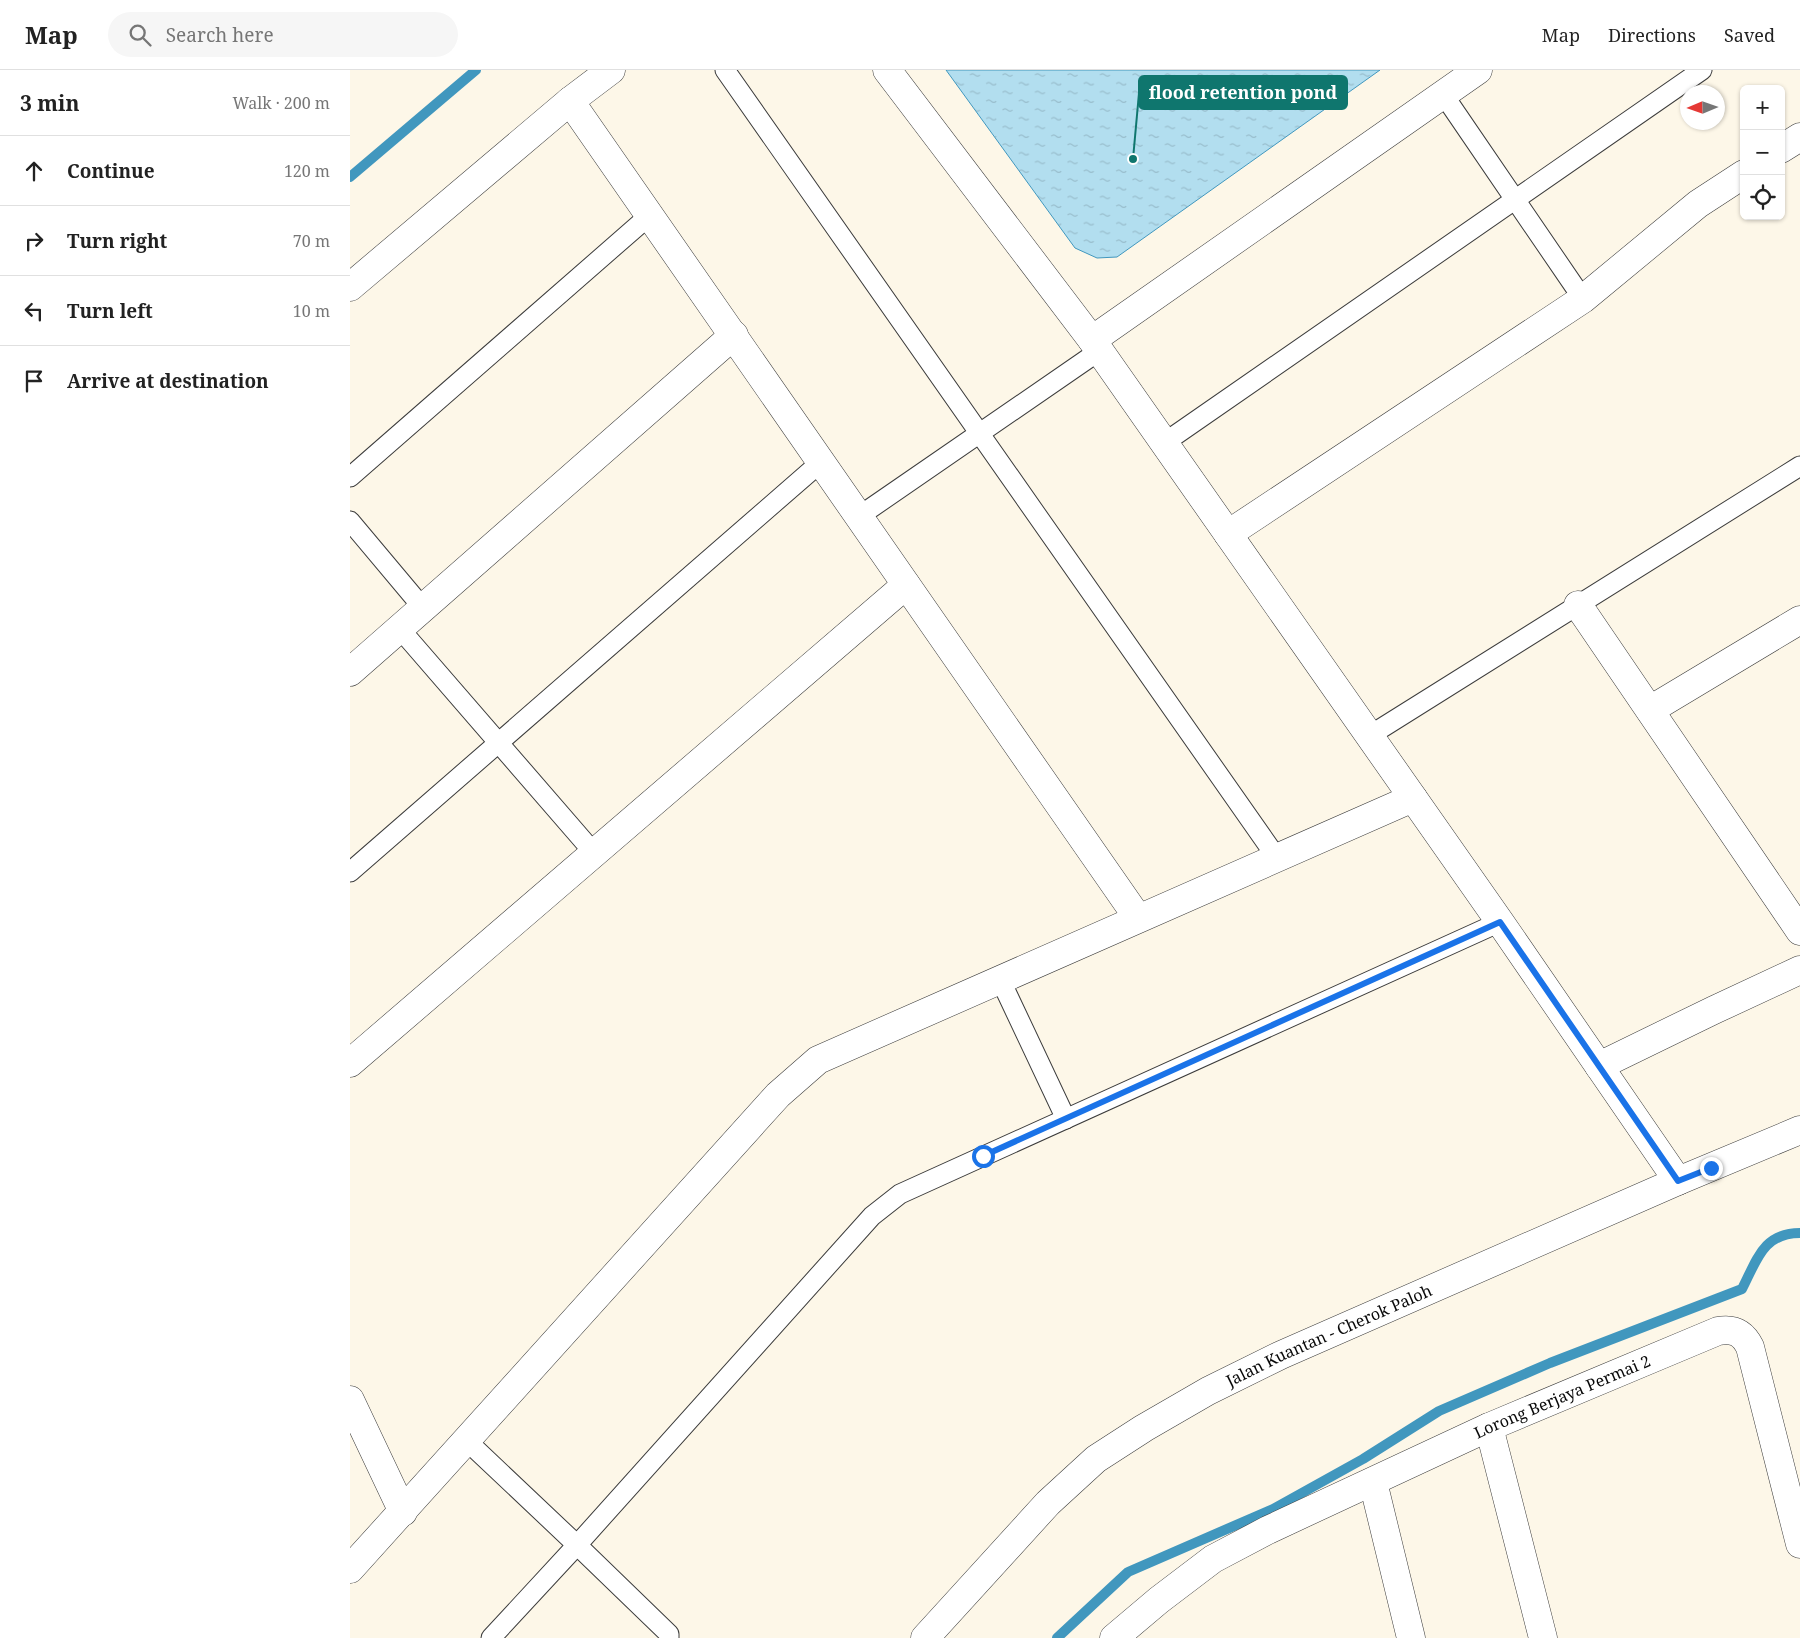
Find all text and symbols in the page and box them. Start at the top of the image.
search box [108,12,458,57]
text: Map [25,18,78,51]
icon: search [126,21,154,49]
text: Search here [166,22,274,48]
text: Map [1542,23,1580,47]
text: Directions [1608,23,1696,47]
text: Saved [1724,23,1775,47]
callout: flood retention pond [1139,76,1347,109]
text: flood retention pond [1149,80,1338,104]
north arrow [1680,85,1725,130]
map controls [1740,85,1785,220]
button: + [1740,85,1785,130]
text: 3 min [20,89,79,117]
text: Walk · 200 m [233,92,330,114]
button: − [1740,130,1785,175]
icon: ahead [20,157,48,185]
text: Continue [67,158,155,184]
text: 120 m [284,160,330,182]
button: locate [1740,175,1785,220]
icon: right [20,227,48,255]
text: Turn right [67,228,167,254]
text: 70 m [293,230,330,252]
icon: left [20,297,48,325]
text: Turn left [67,298,153,324]
text: 10 m [293,300,330,322]
icon: arrive [20,367,48,395]
text: Arrive at destination [67,368,269,394]
route start [972,1145,995,1168]
route end [1700,1157,1723,1180]
street label: Jalan Kuantan - Cherok Paloh [1221,1279,1435,1392]
street label: Lorong Berjaya Permai 2 [1470,1350,1654,1444]

